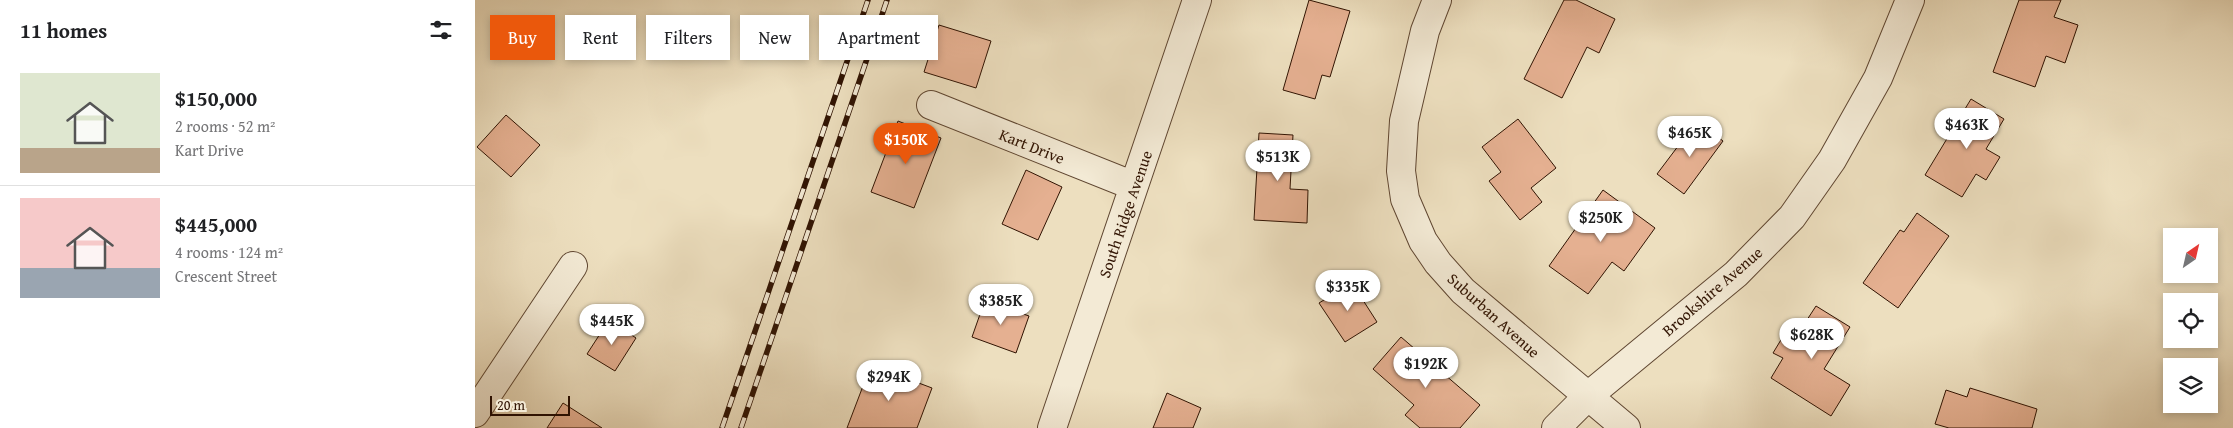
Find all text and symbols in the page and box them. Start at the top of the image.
text: 11 homes [20,15,107,46]
chip: Buy [490,15,555,60]
chip: Rent [565,15,636,60]
chip: Filters [646,15,730,60]
chip: New [740,15,809,60]
chip: Apartment [819,15,938,60]
icon: filters [427,16,455,44]
text: $150,000 [175,83,257,114]
icon: home [60,93,120,153]
pin: $463K [1932,108,2002,150]
text: $463K [1945,112,1989,136]
text: 2 rooms · 52 m² [175,114,275,138]
pin: $465K [1655,116,1725,158]
text: $465K [1668,120,1712,144]
pin: $150K [871,122,941,165]
street label: Kart Drive [996,122,1068,170]
text: $150K [884,127,928,151]
text: Kart Drive [175,138,244,162]
pin: $513K [1243,140,1313,182]
text: $513K [1256,144,1300,168]
street label: South Ridge Avenue [1092,147,1158,281]
pin: $250K [1566,200,1636,243]
text: $250K [1579,205,1623,229]
text: $445,000 [175,209,257,240]
icon: home [60,218,120,278]
north arrow [2163,228,2217,282]
map controls [2163,228,2218,413]
text: 4 rooms · 124 m² [175,240,283,264]
street label: Brookshire Avenue [1656,241,1768,341]
text: Crescent Street [175,264,277,288]
street label: Suburban Avenue [1442,267,1546,363]
pin: $335K [1313,270,1383,312]
text: $335K [1326,274,1370,298]
pin: $385K [966,284,1036,326]
text: $385K [979,288,1023,312]
button: locate [2163,293,2218,348]
pin: $445K [577,304,647,346]
text: $445K [590,308,634,332]
pin: $628K [1777,318,1847,360]
text: $628K [1790,322,1834,346]
pin: $192K [1391,346,1461,389]
text: $192K [1404,351,1448,375]
button: layers [2163,358,2218,413]
pin: $294K [854,360,924,402]
text: $294K [867,364,911,388]
scale bar [490,393,570,416]
text: 20 m [497,395,525,415]

